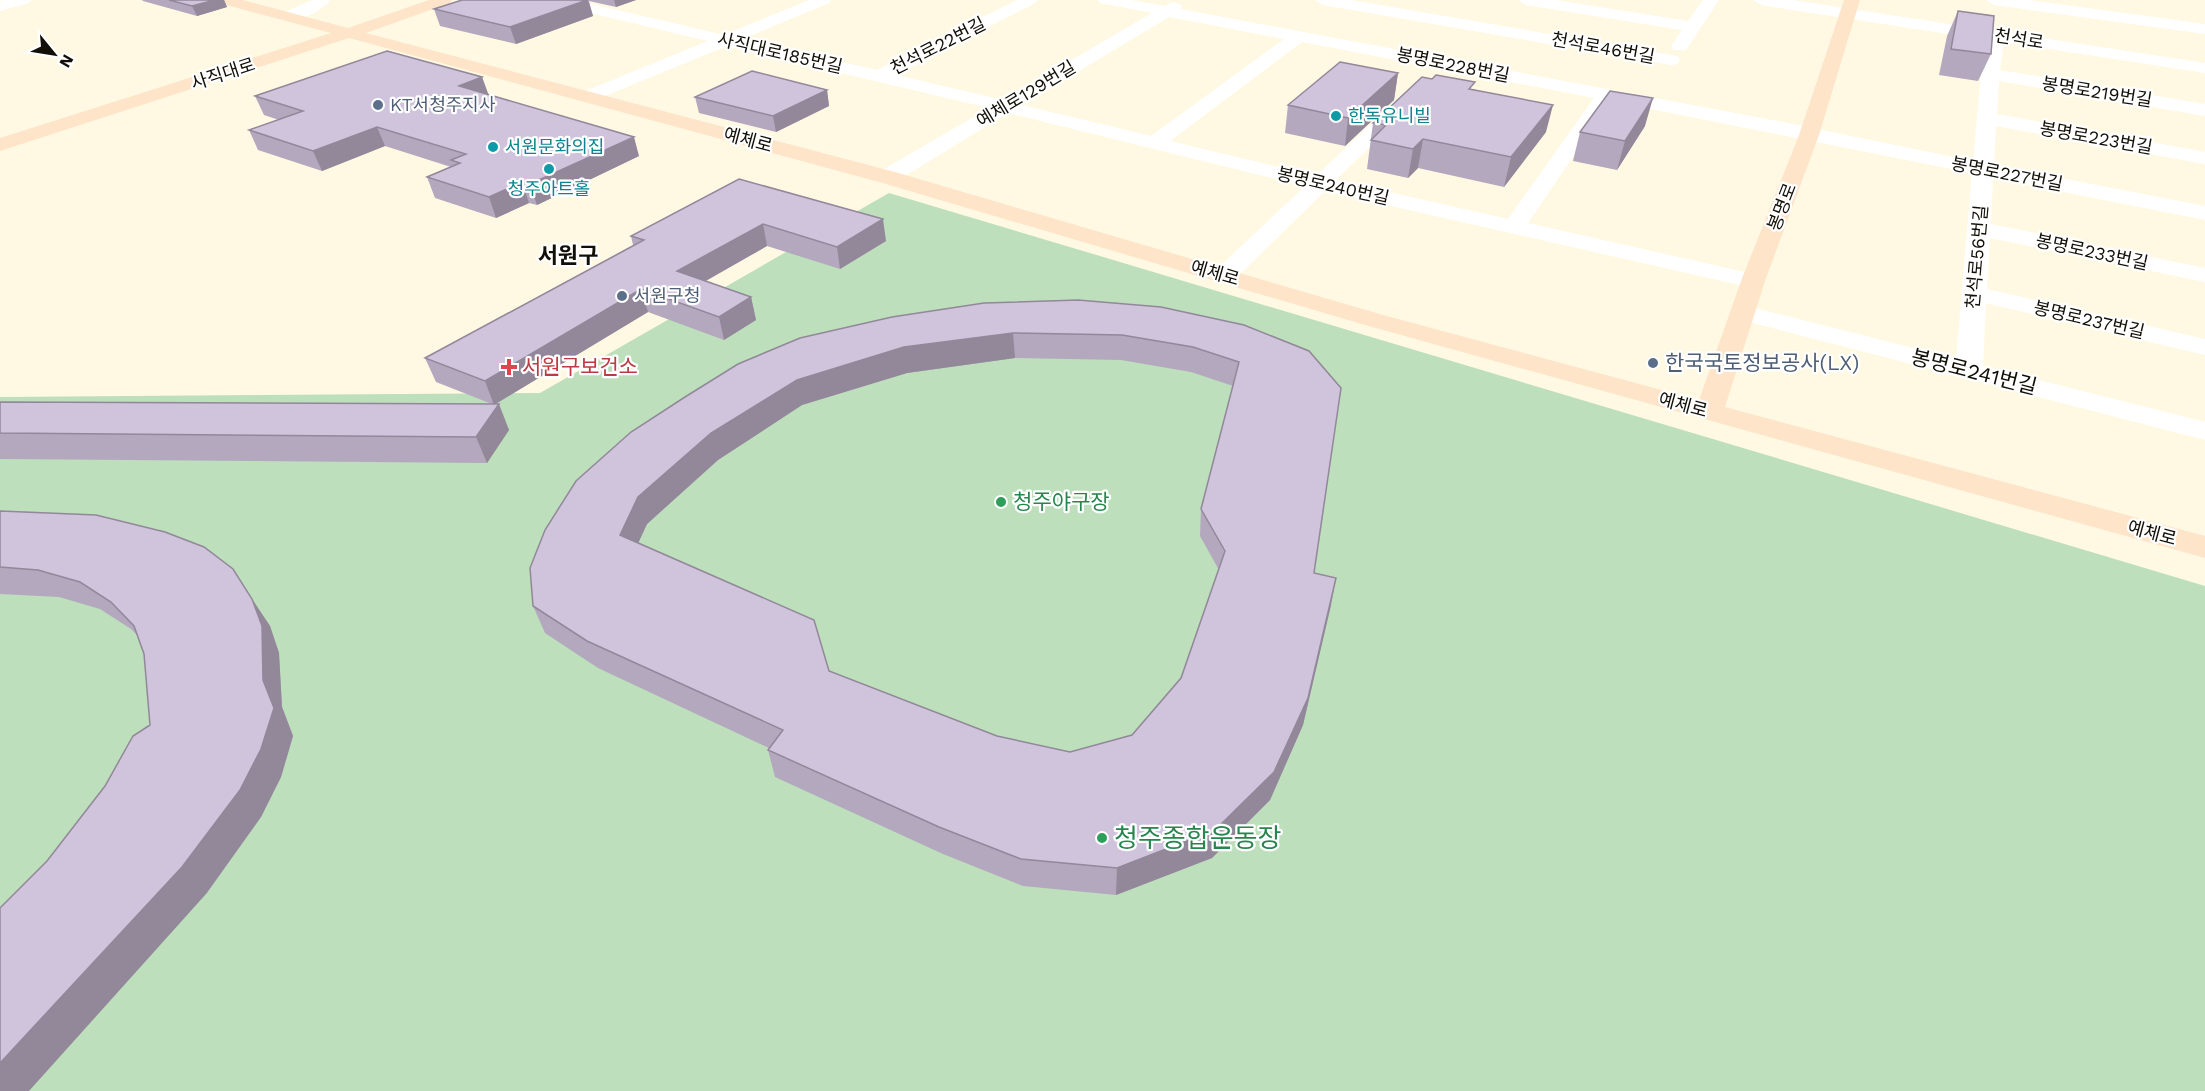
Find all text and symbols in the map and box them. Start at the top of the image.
street label: 천석로22번길 [887,13,989,78]
north arrow [24,24,84,84]
street label: 천석로 [1993,24,2045,53]
street label: 사직대로185번길 [715,28,845,77]
street label: 천석로46번길 [1550,28,1656,67]
street label: 봉명로228번길 [1395,43,1511,86]
text: N [55,51,78,71]
street label: 사직대로 [188,53,258,94]
street label: 예체로129번길 [973,56,1079,131]
street label: 봉명로219번길 [2040,72,2154,111]
place label: KT서청주지사 [390,94,496,115]
marker: KT서청주지사 [371,98,385,112]
place label: 한독유니빌 [1348,105,1431,126]
marker: 한독유니빌 [1329,109,1343,123]
street label: 봉명로223번길 [2038,117,2154,158]
street label: 예체로 [721,123,775,156]
place label: 서원문화의집 [505,136,604,157]
marker: 서원문화의집 [486,140,500,154]
street label: 봉명로227번길 [1949,152,2065,195]
marker: 청주아트홀 [542,162,556,176]
street label: 봉명로240번길 [1275,162,1391,209]
place label: 청주아트홀 [508,178,590,199]
street label: 봉명로 [1763,180,1800,234]
street label: 천석로56번길 [1961,204,1992,310]
street label: 봉명로233번길 [2034,229,2150,274]
district label: 서원구 [538,243,598,268]
street label: 예체로 [1188,256,1242,289]
place label: 서원구청 [634,285,700,306]
marker: 서원구청 [615,289,629,303]
street label: 봉명로237번길 [2032,297,2147,342]
street label: 봉명로241번길 [1909,344,2040,399]
place label: 한국국토정보공사(LX) [1665,350,1859,375]
place label: 서원구보건소 [522,354,638,379]
marker: 한국국토정보공사(LX) [1646,356,1660,370]
marker: 서원구보건소 [500,358,518,376]
street label: 예체로 [1656,388,1710,421]
place label: 청주야구장 [1013,489,1110,514]
marker: 청주야구장 [994,495,1008,509]
street label: 예체로 [2125,516,2179,549]
place label: 청주종합운동장 [1114,823,1281,853]
marker: 청주종합운동장 [1095,831,1109,845]

